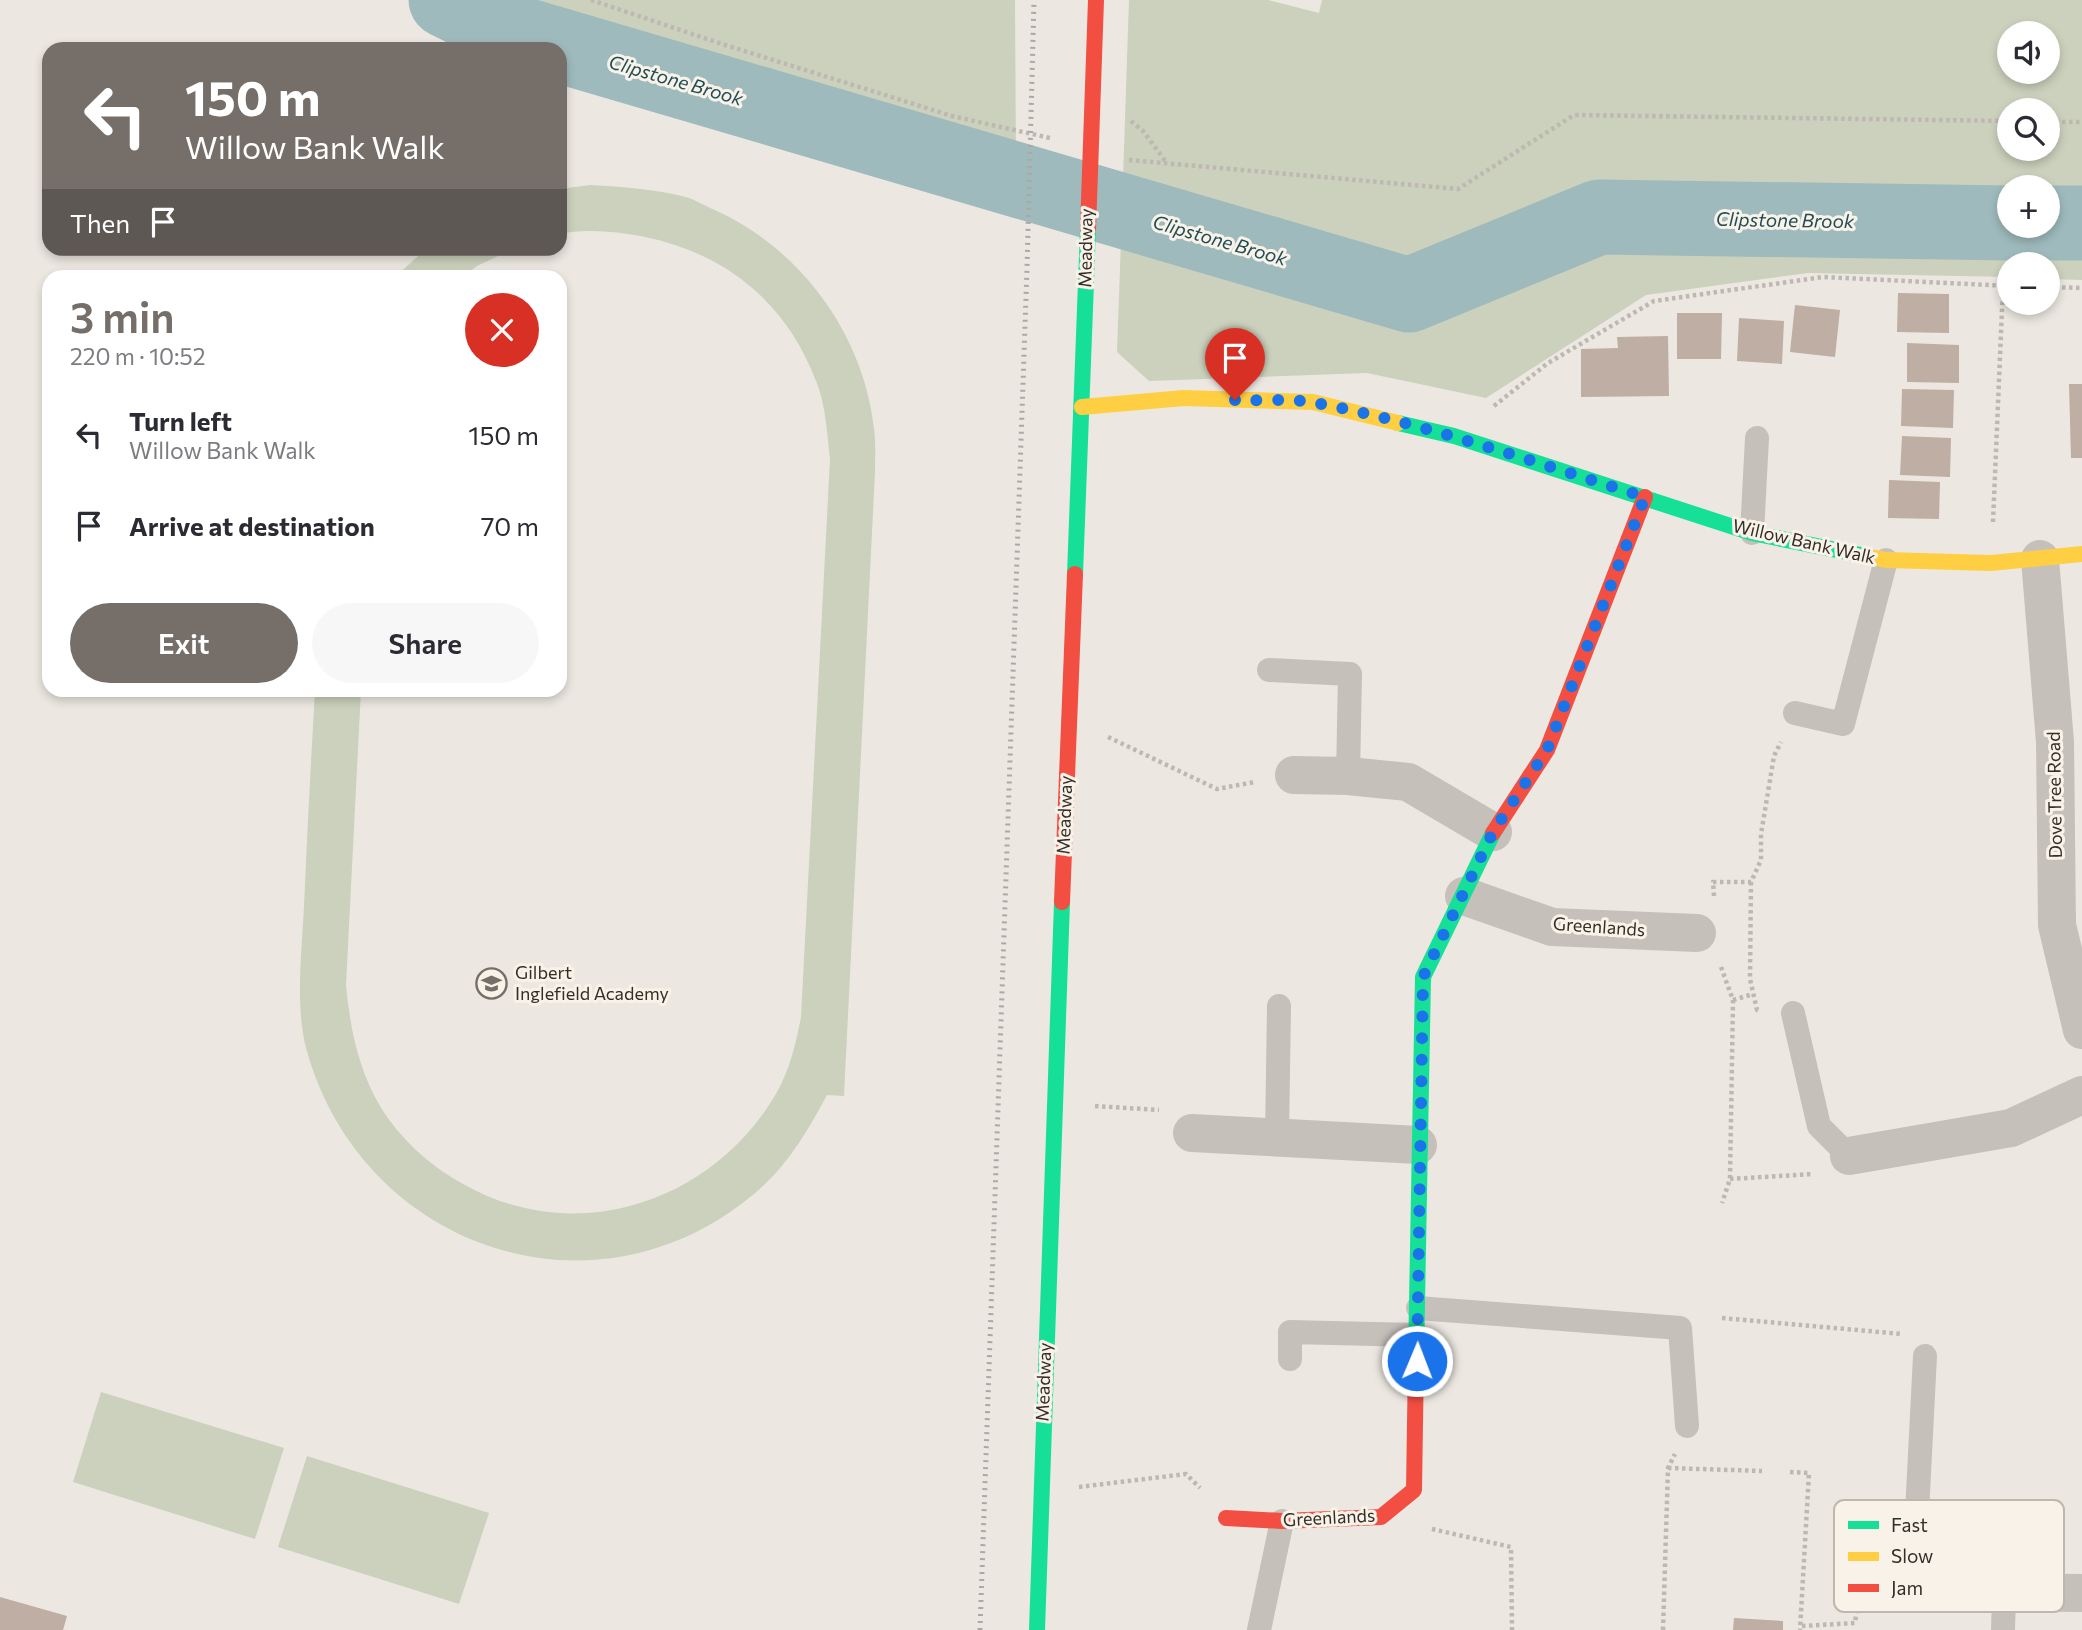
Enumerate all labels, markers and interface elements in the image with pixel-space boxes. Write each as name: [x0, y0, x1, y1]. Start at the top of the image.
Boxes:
map controls: [1997, 21, 2060, 315]
button: sound: [1997, 21, 2060, 84]
water label: Clipstone Brook: [606, 49, 747, 110]
text: 150 m: [185, 66, 320, 126]
icon: left: [70, 70, 161, 161]
button: search: [1997, 98, 2060, 161]
text: Willow Bank Walk: [185, 126, 445, 166]
button: +: [1997, 175, 2060, 238]
icon: arrive: [144, 203, 182, 241]
text: Then: [70, 207, 130, 238]
water label: Clipstone Brook: [1716, 207, 1855, 232]
street label: Meadway: [1073, 208, 1097, 288]
water label: Clipstone Brook: [1150, 209, 1291, 270]
button: −: [1997, 252, 2060, 315]
text: 3 min: [70, 290, 175, 342]
button: close: [465, 293, 539, 367]
pin: [1205, 328, 1265, 400]
icon: arrive: [1216, 339, 1254, 377]
text: 220 m · 10:52: [70, 342, 205, 370]
text: Turn left: [129, 405, 232, 436]
icon: left: [70, 416, 108, 454]
text: 150 m: [468, 419, 539, 450]
text: Willow Bank Walk: [129, 436, 316, 464]
icon: arrive: [70, 507, 108, 545]
text: Arrive at destination: [129, 510, 375, 541]
text: 70 m: [481, 510, 539, 541]
street label: Willow Bank Walk: [1731, 514, 1878, 568]
button: Exit: [70, 603, 298, 683]
button: Share: [312, 603, 539, 683]
street label: Dove Tree Road: [2042, 731, 2066, 859]
street label: Meadway: [1052, 775, 1076, 855]
street label: Greenlands: [1552, 912, 1646, 940]
place label: Gilbert Inglefield Academy: [515, 961, 669, 1004]
school or university icon: Gilbert Inglefield Academy: [475, 966, 509, 1000]
position arrow: [1380, 1324, 1454, 1398]
street label: Meadway: [1031, 1342, 1055, 1422]
legend: [1834, 1500, 2064, 1612]
street label: Greenlands: [1282, 1504, 1376, 1530]
text: Fast: [1891, 1513, 1928, 1536]
text: Slow: [1891, 1544, 1933, 1567]
text: Jam: [1891, 1576, 1923, 1599]

